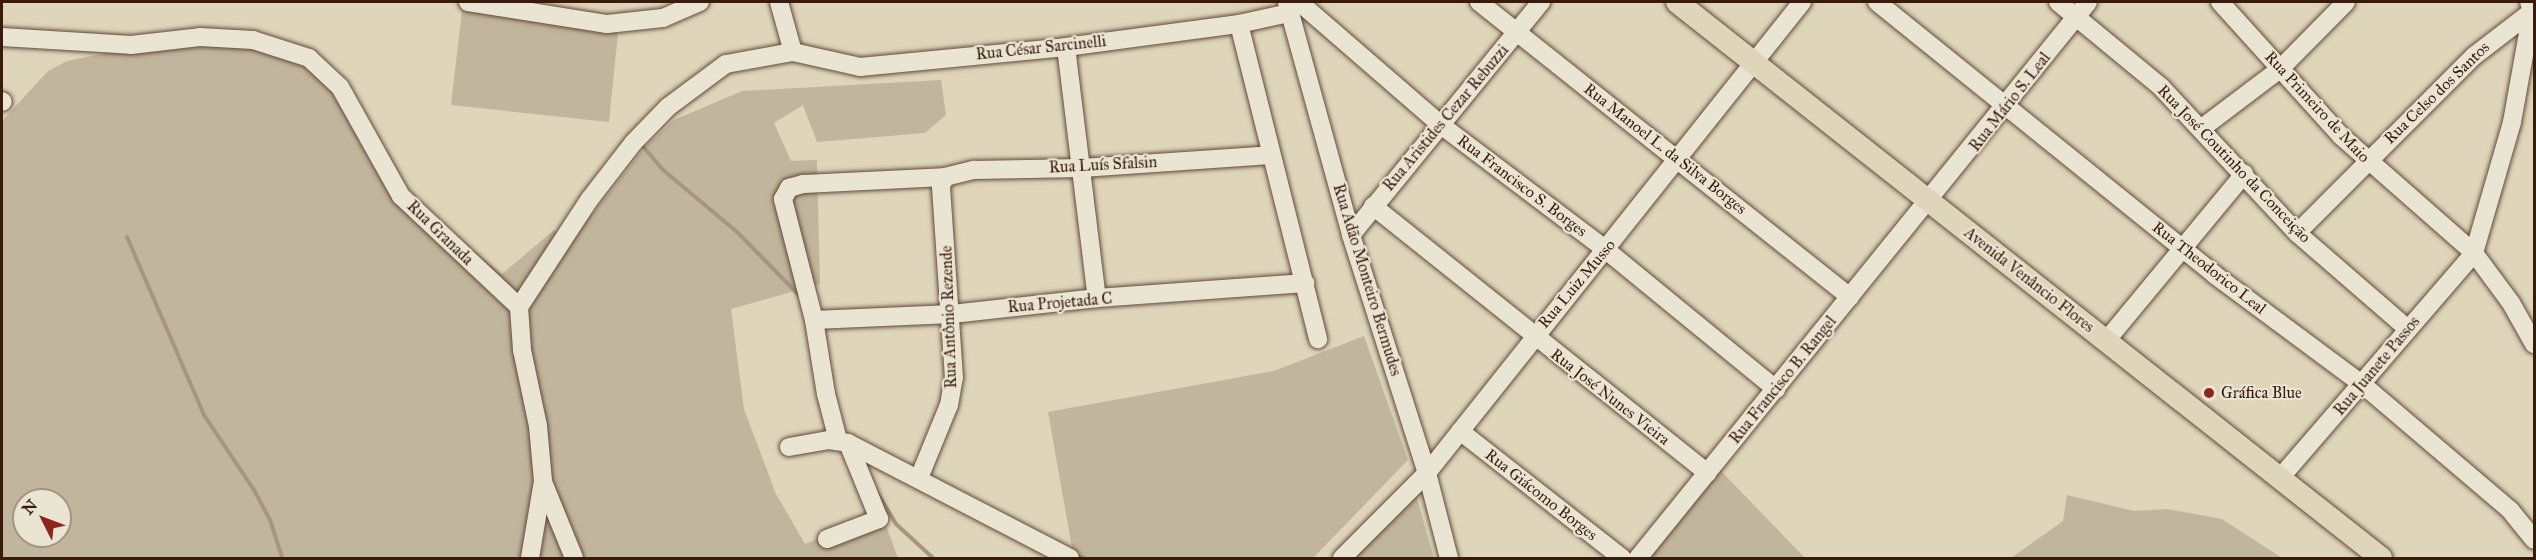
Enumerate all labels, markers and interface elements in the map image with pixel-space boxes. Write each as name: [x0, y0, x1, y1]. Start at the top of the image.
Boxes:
street label: Rua César Sarcinelli: [975, 32, 1107, 64]
street label: Rua Celso dos Santos: [2380, 38, 2494, 148]
street label: Rua Aristides Cezar Rebuzzi: [1379, 41, 1513, 195]
street label: Rua Primeiro de Maio: [2260, 47, 2374, 167]
street label: Rua Mário S. Leal: [1965, 49, 2055, 155]
street label: Rua Manoel L. da Silva Borges: [1580, 79, 1750, 219]
street label: Rua José Coutinho da Conceição: [2153, 81, 2315, 247]
street label: Rua Francisco S. Borges: [1453, 131, 1591, 241]
street label: Rua Luís Sfalsin: [1048, 153, 1158, 177]
street label: Rua Adão Monteiro Bermudes: [1329, 182, 1405, 378]
street label: Rua Granada: [403, 197, 477, 269]
street label: Rua Theodorico Leal: [2148, 218, 2270, 318]
street label: Avenida Venâncio Flores: [1960, 223, 2098, 337]
street label: Rua Luiz Musso: [1534, 236, 1620, 332]
street label: Rua Antônio Rezende: [937, 245, 961, 389]
street label: Rua Projetada C: [1007, 289, 1113, 317]
street label: Rua Francisco B. Rangel: [1725, 312, 1841, 448]
street label: Rua Juanete Passos: [2330, 312, 2424, 420]
street label: Rua José Nunes Vieira: [1547, 345, 1673, 449]
place label: Gráfica Blue: [2221, 383, 2302, 403]
marker: Gráfica Blue: [2202, 386, 2216, 400]
street label: Rua Giácomo Borges: [1481, 445, 1601, 545]
north arrow: [12, 488, 72, 548]
text: N: [18, 496, 41, 518]

